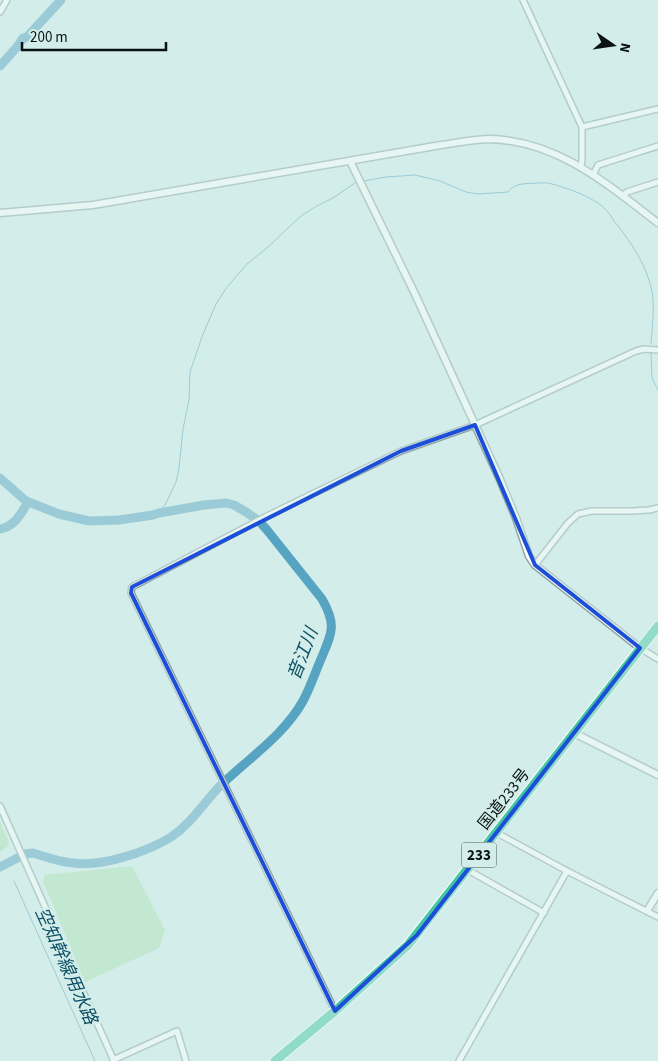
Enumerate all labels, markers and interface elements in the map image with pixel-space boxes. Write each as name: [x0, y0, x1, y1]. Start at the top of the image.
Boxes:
scale bar: [22, 20, 166, 52]
north arrow: [588, 20, 638, 70]
text: 200 m: [30, 27, 68, 48]
text: N: [614, 41, 635, 54]
water label: 音江川: [282, 622, 325, 684]
street label: 国道233号: [473, 764, 535, 834]
road number: 233: [462, 842, 496, 868]
water label: 空知幹線用水路: [29, 903, 104, 1030]

